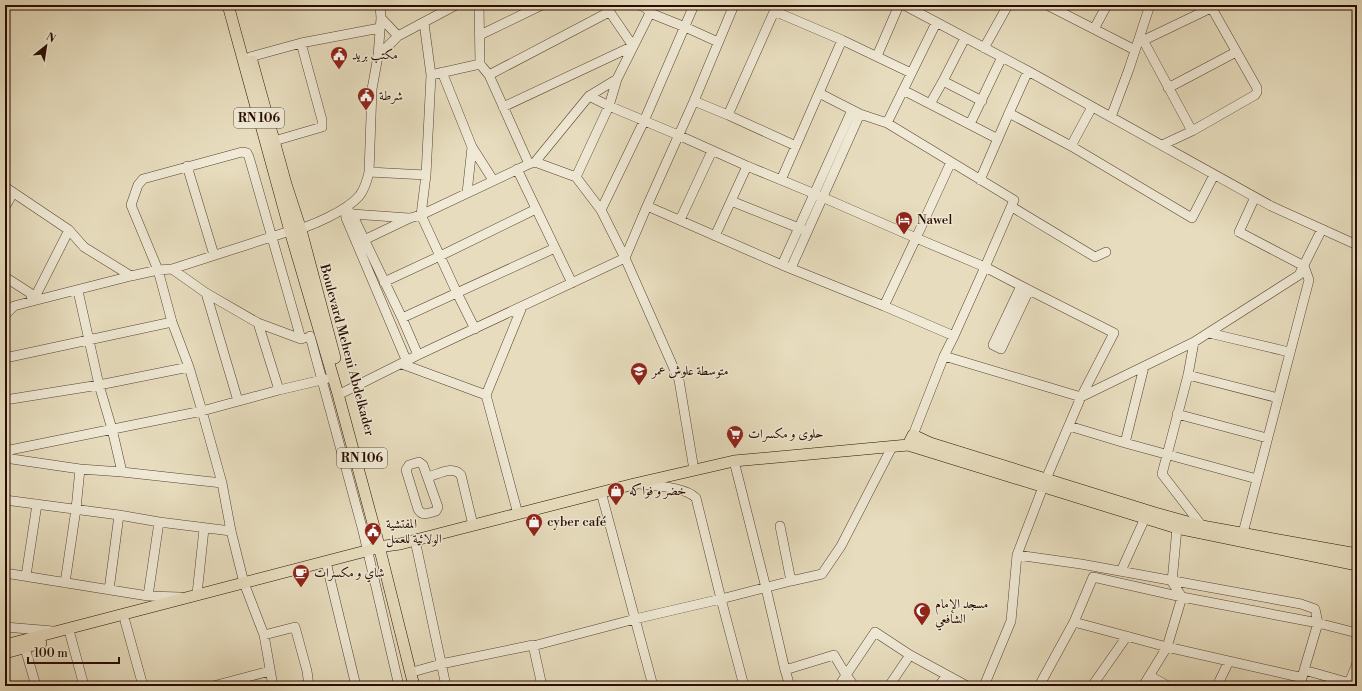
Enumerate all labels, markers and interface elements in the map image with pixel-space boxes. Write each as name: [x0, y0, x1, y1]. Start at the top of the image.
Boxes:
north arrow: [26, 26, 66, 66]
text: N: [43, 30, 58, 47]
public building icon: مكتب بريد: [329, 45, 349, 70]
place label: مكتب بريد: [352, 47, 398, 64]
public building icon: شرطة: [356, 86, 376, 111]
place label: شرطة: [379, 88, 403, 104]
road number: RN 106: [234, 108, 284, 128]
hotel icon: Nawel: [894, 210, 914, 235]
place label: Nawel: [917, 212, 952, 228]
street label: Boulevard Meheni Abdelkader: [316, 261, 378, 438]
school or university icon: متوسطة علوش عمر: [629, 361, 649, 386]
place label: متوسطة علوش عمر: [650, 363, 729, 379]
supermarket icon: حلوى و مكسرات: [725, 424, 745, 449]
place label: حلوى و مكسرات: [748, 426, 824, 442]
road number: RN 106: [337, 448, 387, 468]
shop icon: خضر و فواكه: [606, 481, 626, 506]
place label: خضر و فواكه: [629, 482, 686, 499]
shop icon: cyber café: [524, 512, 544, 537]
place label: cyber café: [547, 514, 607, 530]
place label: المفتشية الولائية للعمل: [386, 516, 442, 548]
public building icon: المفتشية الولائية للعمل: [363, 521, 383, 546]
cafe icon: شاي و مكسرات: [291, 563, 311, 588]
place label: شاي و مكسرات: [314, 565, 385, 583]
place label: مسجد الإمام الشافعي: [935, 596, 988, 631]
mosque icon: مسجد الإمام الشافعي: [912, 601, 932, 626]
scale bar: [28, 639, 119, 665]
text: 100 m: [34, 646, 68, 661]

